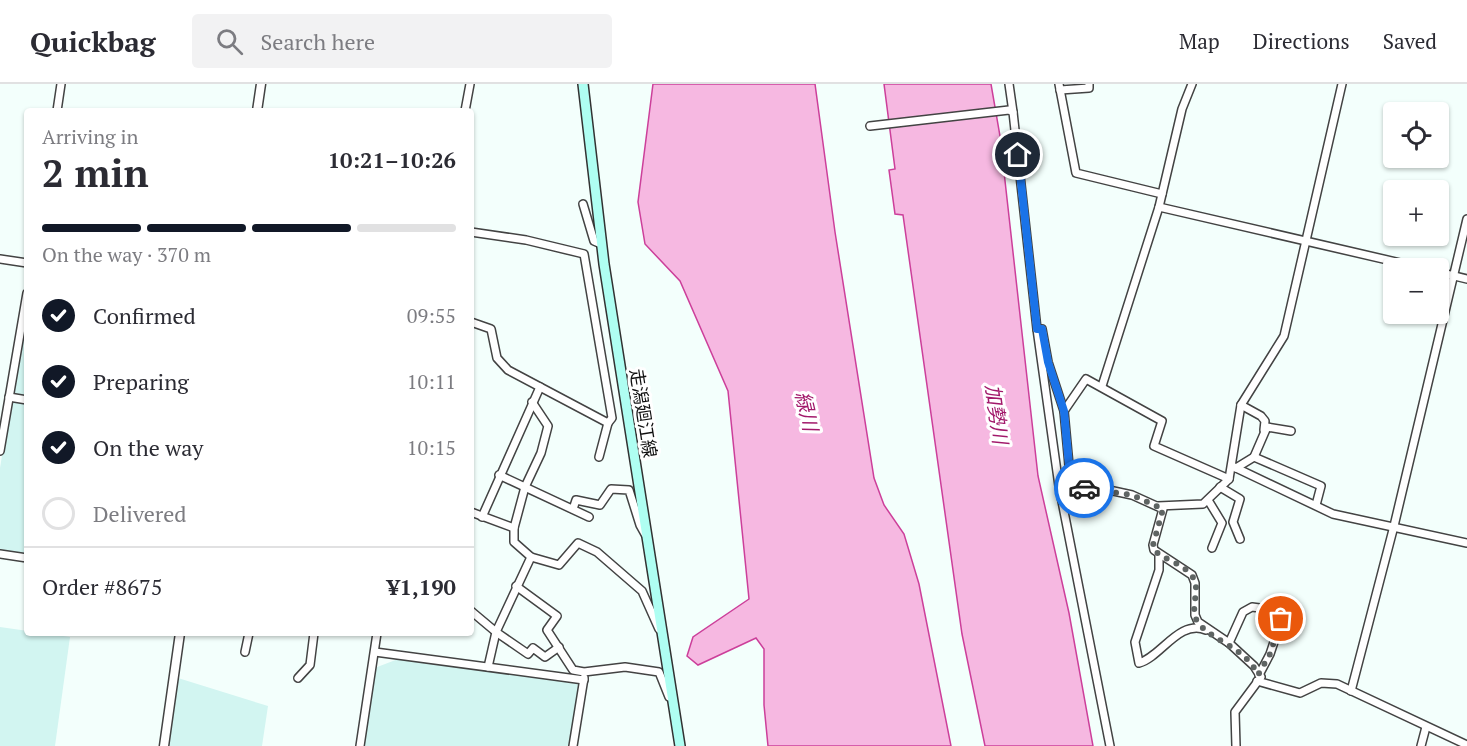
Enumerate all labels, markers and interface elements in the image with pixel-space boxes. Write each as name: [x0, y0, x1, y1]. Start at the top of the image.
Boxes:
search box: [192, 14, 612, 68]
text: Quickbag: [30, 23, 156, 60]
icon: search: [213, 25, 246, 58]
text: Search here: [261, 27, 375, 56]
text: Map: [1179, 27, 1220, 55]
text: Directions: [1253, 27, 1350, 55]
text: Saved: [1383, 27, 1437, 55]
map controls: [1383, 102, 1449, 324]
button: locate: [1383, 102, 1449, 168]
text: Arriving in: [42, 123, 138, 150]
pin: [992, 129, 1043, 180]
icon: home: [1001, 138, 1034, 171]
text: 10:21–10:26: [328, 145, 456, 174]
text: 2 min: [42, 146, 149, 198]
button: +: [1383, 180, 1449, 246]
text: On the way · 370 m: [42, 241, 211, 268]
button: −: [1383, 258, 1449, 324]
icon: check: [42, 299, 75, 332]
text: Confirmed: [93, 301, 196, 330]
text: 09:55: [407, 302, 456, 329]
icon: check: [42, 365, 75, 398]
text: Preparing: [93, 367, 189, 396]
street label: 走潟廻江線: [625, 367, 663, 459]
text: 10:11: [407, 368, 456, 395]
water label: 加勢川: [979, 382, 1015, 448]
water label: 緑川: [789, 388, 825, 435]
icon: check: [42, 431, 75, 464]
text: On the way: [93, 433, 203, 462]
text: 10:15: [407, 434, 456, 461]
courier: [1054, 458, 1114, 518]
icon: car: [1068, 472, 1101, 505]
text: Delivered: [93, 499, 186, 528]
text: Order #8675: [42, 572, 162, 601]
text: ¥1,190: [387, 572, 456, 601]
pin: [1255, 593, 1306, 644]
icon: bag: [1264, 602, 1297, 635]

